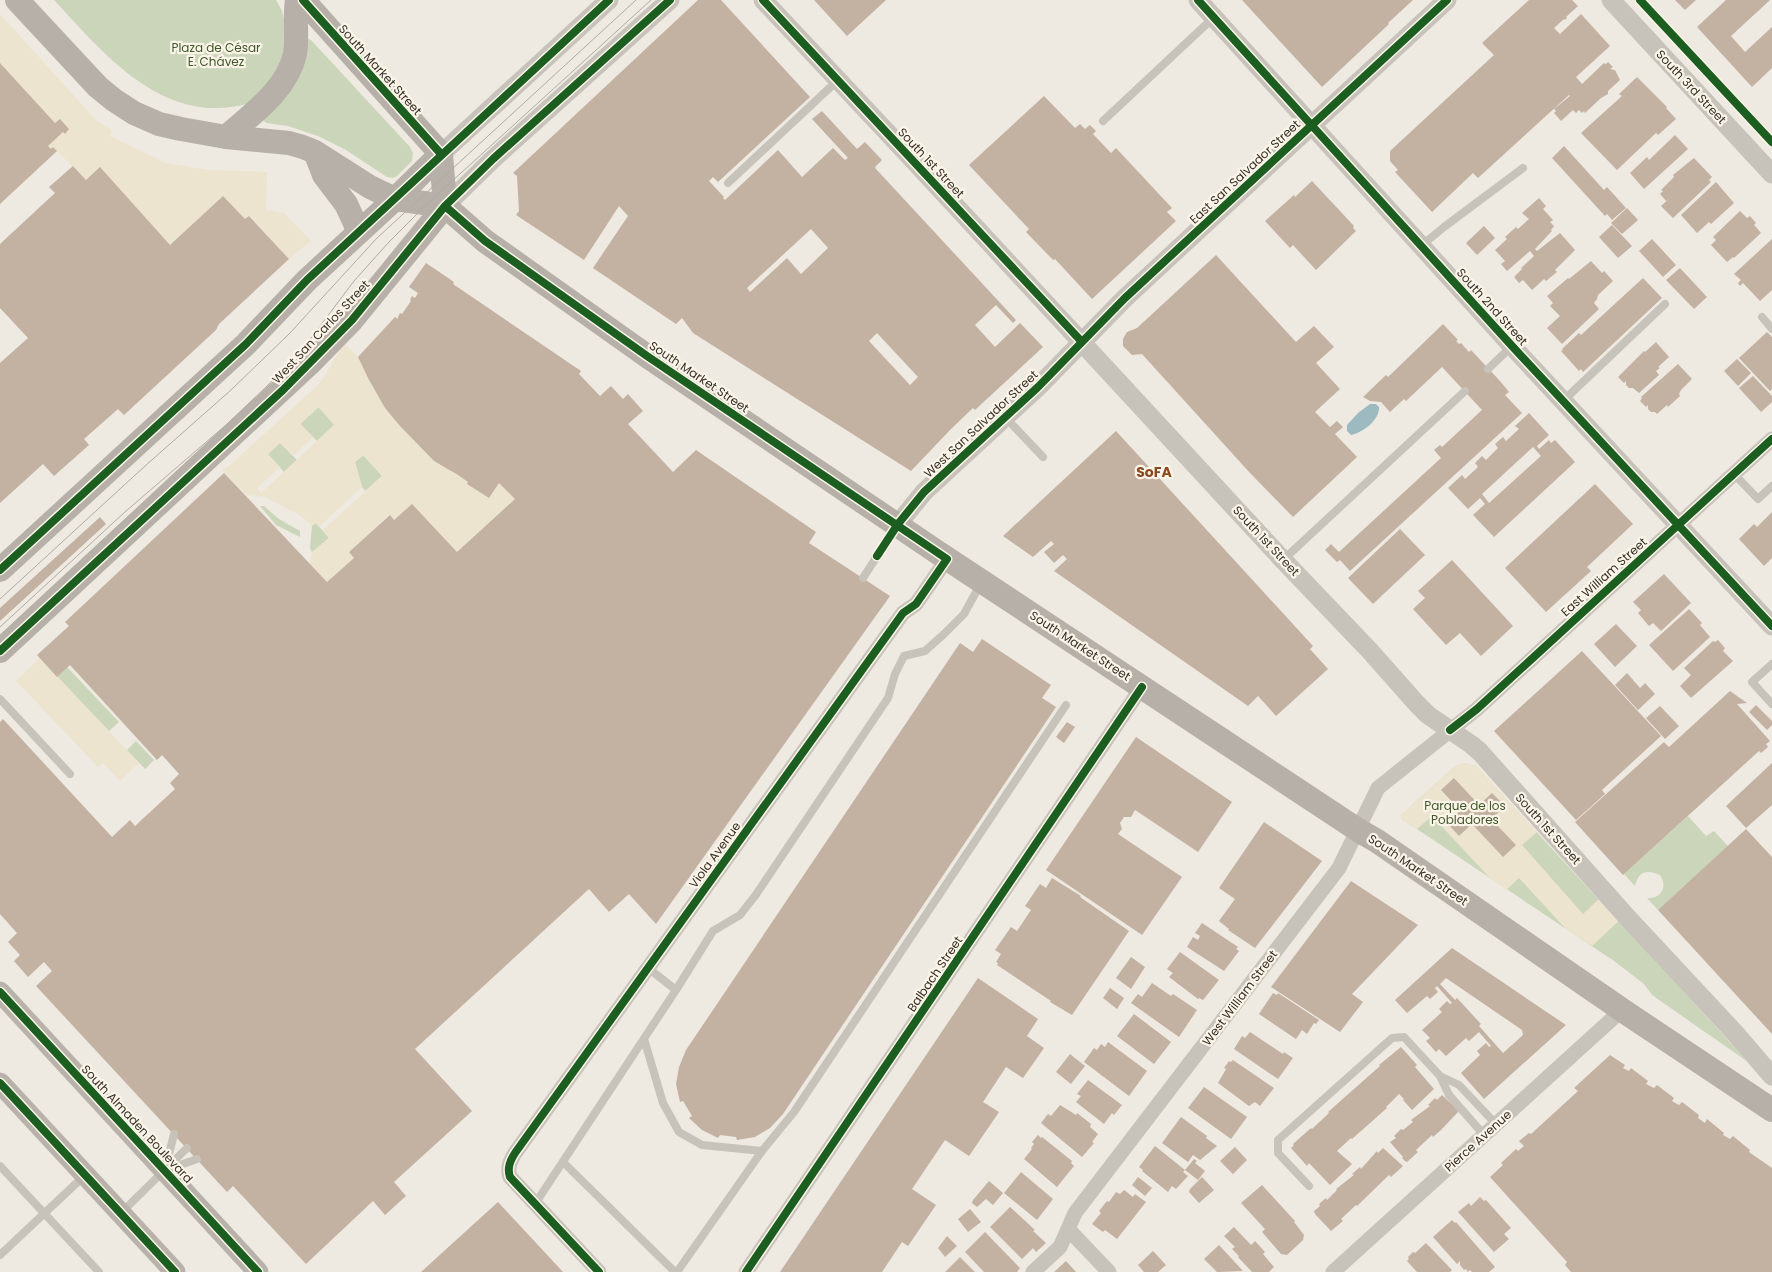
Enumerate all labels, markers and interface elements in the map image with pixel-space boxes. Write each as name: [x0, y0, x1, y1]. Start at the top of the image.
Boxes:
street label: South Market Street: [335, 21, 426, 119]
park label: Plaza de César E. Chávez: [171, 39, 261, 70]
street label: South 3rd Street: [1653, 46, 1730, 127]
street label: East San Salvador Street: [1186, 116, 1304, 228]
street label: South 1st Street: [894, 124, 968, 202]
street label: South 2nd Street: [1453, 264, 1532, 349]
street label: West San Carlos Street: [268, 276, 373, 387]
street label: South Market Street: [646, 337, 752, 416]
street label: West San Salvador Street: [920, 366, 1042, 481]
district label: SoFA: [1136, 462, 1172, 482]
street label: South 1st Street: [1229, 502, 1303, 580]
street label: East William Street: [1557, 533, 1650, 620]
street label: South Market Street: [1027, 607, 1134, 685]
street label: South 1st Street: [1512, 789, 1585, 868]
park label: Parque de los Pobladores: [1424, 797, 1506, 828]
street label: Viola Avenue: [685, 818, 744, 891]
street label: South Market Street: [1365, 830, 1471, 909]
street label: Balbach Street: [903, 933, 966, 1015]
street label: West William Street: [1198, 947, 1281, 1049]
street label: South Almaden Boulevard: [78, 1061, 197, 1187]
street label: Pierce Avenue: [1440, 1106, 1515, 1175]

